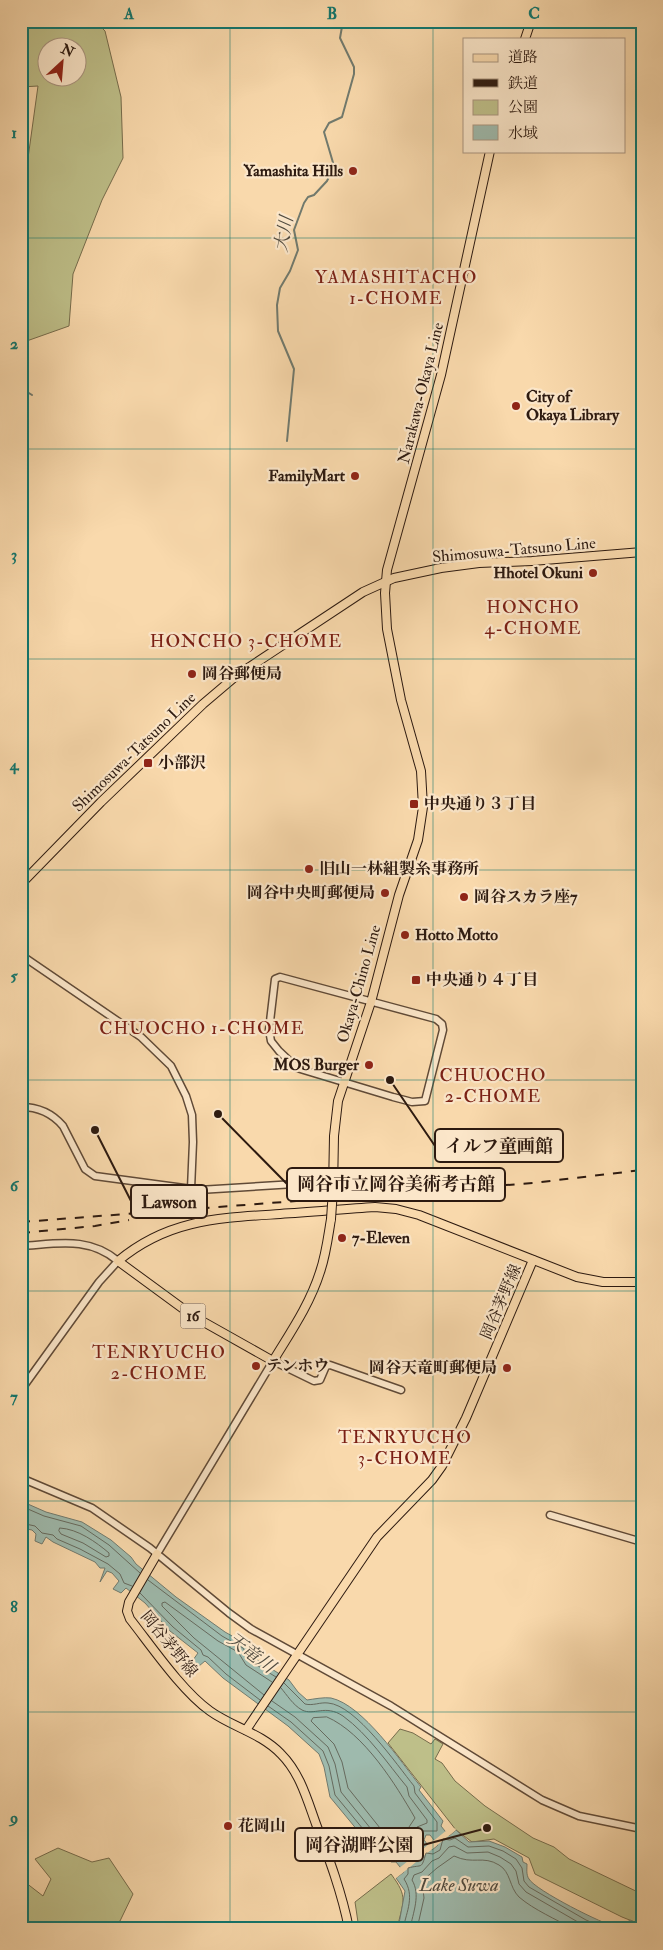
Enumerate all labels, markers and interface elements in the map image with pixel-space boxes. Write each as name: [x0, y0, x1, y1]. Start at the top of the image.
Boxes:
text: A: [123, 4, 135, 24]
text: B: [327, 4, 337, 24]
text: C: [528, 4, 540, 24]
north arrow: [38, 38, 88, 88]
legend: [463, 38, 626, 152]
text: N: [57, 40, 77, 61]
text: 道路: [508, 48, 538, 67]
text: 鉄道: [508, 74, 538, 93]
text: 公園: [508, 98, 538, 117]
text: 1: [11, 123, 17, 143]
text: 水域: [508, 124, 538, 143]
place label: Yamashita Hills: [243, 161, 344, 181]
marker: Yamashita Hills: [347, 165, 359, 177]
water label: 大川: [270, 212, 299, 254]
district label: YAMASHITACHO 1-CHOME: [315, 266, 477, 310]
street label: Narakawa-Okaya Line: [394, 320, 448, 466]
text: 2: [10, 334, 18, 354]
place label: City of Okaya Library: [526, 387, 620, 426]
marker: City of Okaya Library: [510, 400, 522, 412]
place label: FamilyMart: [268, 466, 346, 487]
marker: FamilyMart: [349, 470, 361, 482]
street label: Shimosuwa-Tatsuno Line: [431, 533, 597, 567]
text: 3: [11, 545, 17, 565]
place label: Hhotel Okuni: [493, 563, 584, 583]
marker: Hhotel Okuni: [587, 567, 599, 579]
district label: HONCHO 4-CHOME: [485, 596, 581, 640]
district label: HONCHO 3-CHOME: [150, 630, 342, 653]
place label: 岡谷郵便局: [202, 664, 282, 684]
marker: 岡谷郵便局: [186, 668, 198, 680]
street label: Shimosuwa-Tatsuno Line: [68, 688, 200, 816]
place label: 小部沢: [158, 753, 206, 773]
text: 4: [9, 755, 20, 775]
marker: 小部沢: [142, 757, 154, 769]
place label: 中央通り３丁目: [424, 794, 536, 814]
marker: 中央通り３丁目: [408, 798, 420, 810]
place label: 旧山一林組製糸事務所: [319, 859, 479, 879]
marker: 旧山一林組製糸事務所: [303, 863, 315, 875]
place label: 岡谷中央町郵便局: [247, 883, 375, 903]
marker: 岡谷中央町郵便局: [379, 887, 391, 899]
place label: 岡谷スカラ座7: [474, 887, 578, 907]
marker: 岡谷スカラ座7: [458, 891, 470, 903]
street label: Okaya-Chino Line: [333, 922, 385, 1045]
place label: Hotto Motto: [415, 925, 498, 945]
marker: Hotto Motto: [399, 929, 411, 941]
text: 5: [10, 966, 18, 986]
place label: 中央通り４丁目: [426, 970, 538, 990]
marker: 中央通り４丁目: [410, 974, 422, 986]
district label: CHUOCHO 1-CHOME: [99, 1017, 305, 1040]
place label: MOS Burger: [272, 1055, 360, 1076]
marker: MOS Burger: [363, 1059, 375, 1071]
district label: CHUOCHO 2-CHOME: [440, 1064, 547, 1108]
callout: イルフ童画館: [435, 1129, 563, 1162]
text: イルフ童画館: [445, 1135, 553, 1158]
callout: 岡谷市立岡谷美術考古館: [287, 1168, 505, 1201]
text: 岡谷市立岡谷美術考古館: [297, 1173, 495, 1196]
text: 6: [10, 1176, 20, 1196]
callout: Lawson: [131, 1185, 207, 1218]
text: Lawson: [141, 1191, 197, 1214]
place label: 7-Eleven: [352, 1228, 411, 1248]
marker: 7-Eleven: [336, 1232, 348, 1244]
street label: 岡谷茅野線: [476, 1261, 526, 1343]
road number: 16: [180, 1304, 206, 1328]
district label: TENRYUCHO 2-CHOME: [92, 1341, 226, 1385]
place label: テンホウ: [266, 1356, 329, 1376]
place label: 岡谷天竜町郵便局: [369, 1358, 497, 1378]
marker: テンホウ: [250, 1360, 262, 1372]
marker: 岡谷天竜町郵便局: [501, 1362, 513, 1374]
text: 7: [10, 1387, 18, 1407]
district label: TENRYUCHO 3-CHOME: [338, 1426, 472, 1470]
text: 8: [10, 1597, 18, 1617]
street label: 岡谷茅野線: [136, 1607, 202, 1681]
water label: 天竜川: [223, 1628, 281, 1680]
text: 9: [8, 1808, 18, 1828]
place label: 花岡山: [238, 1816, 286, 1836]
marker: 花岡山: [222, 1820, 234, 1832]
callout: 岡谷湖畔公園: [295, 1828, 423, 1861]
text: 岡谷湖畔公園: [305, 1834, 413, 1857]
water label: Lake Suwa: [418, 1874, 499, 1897]

